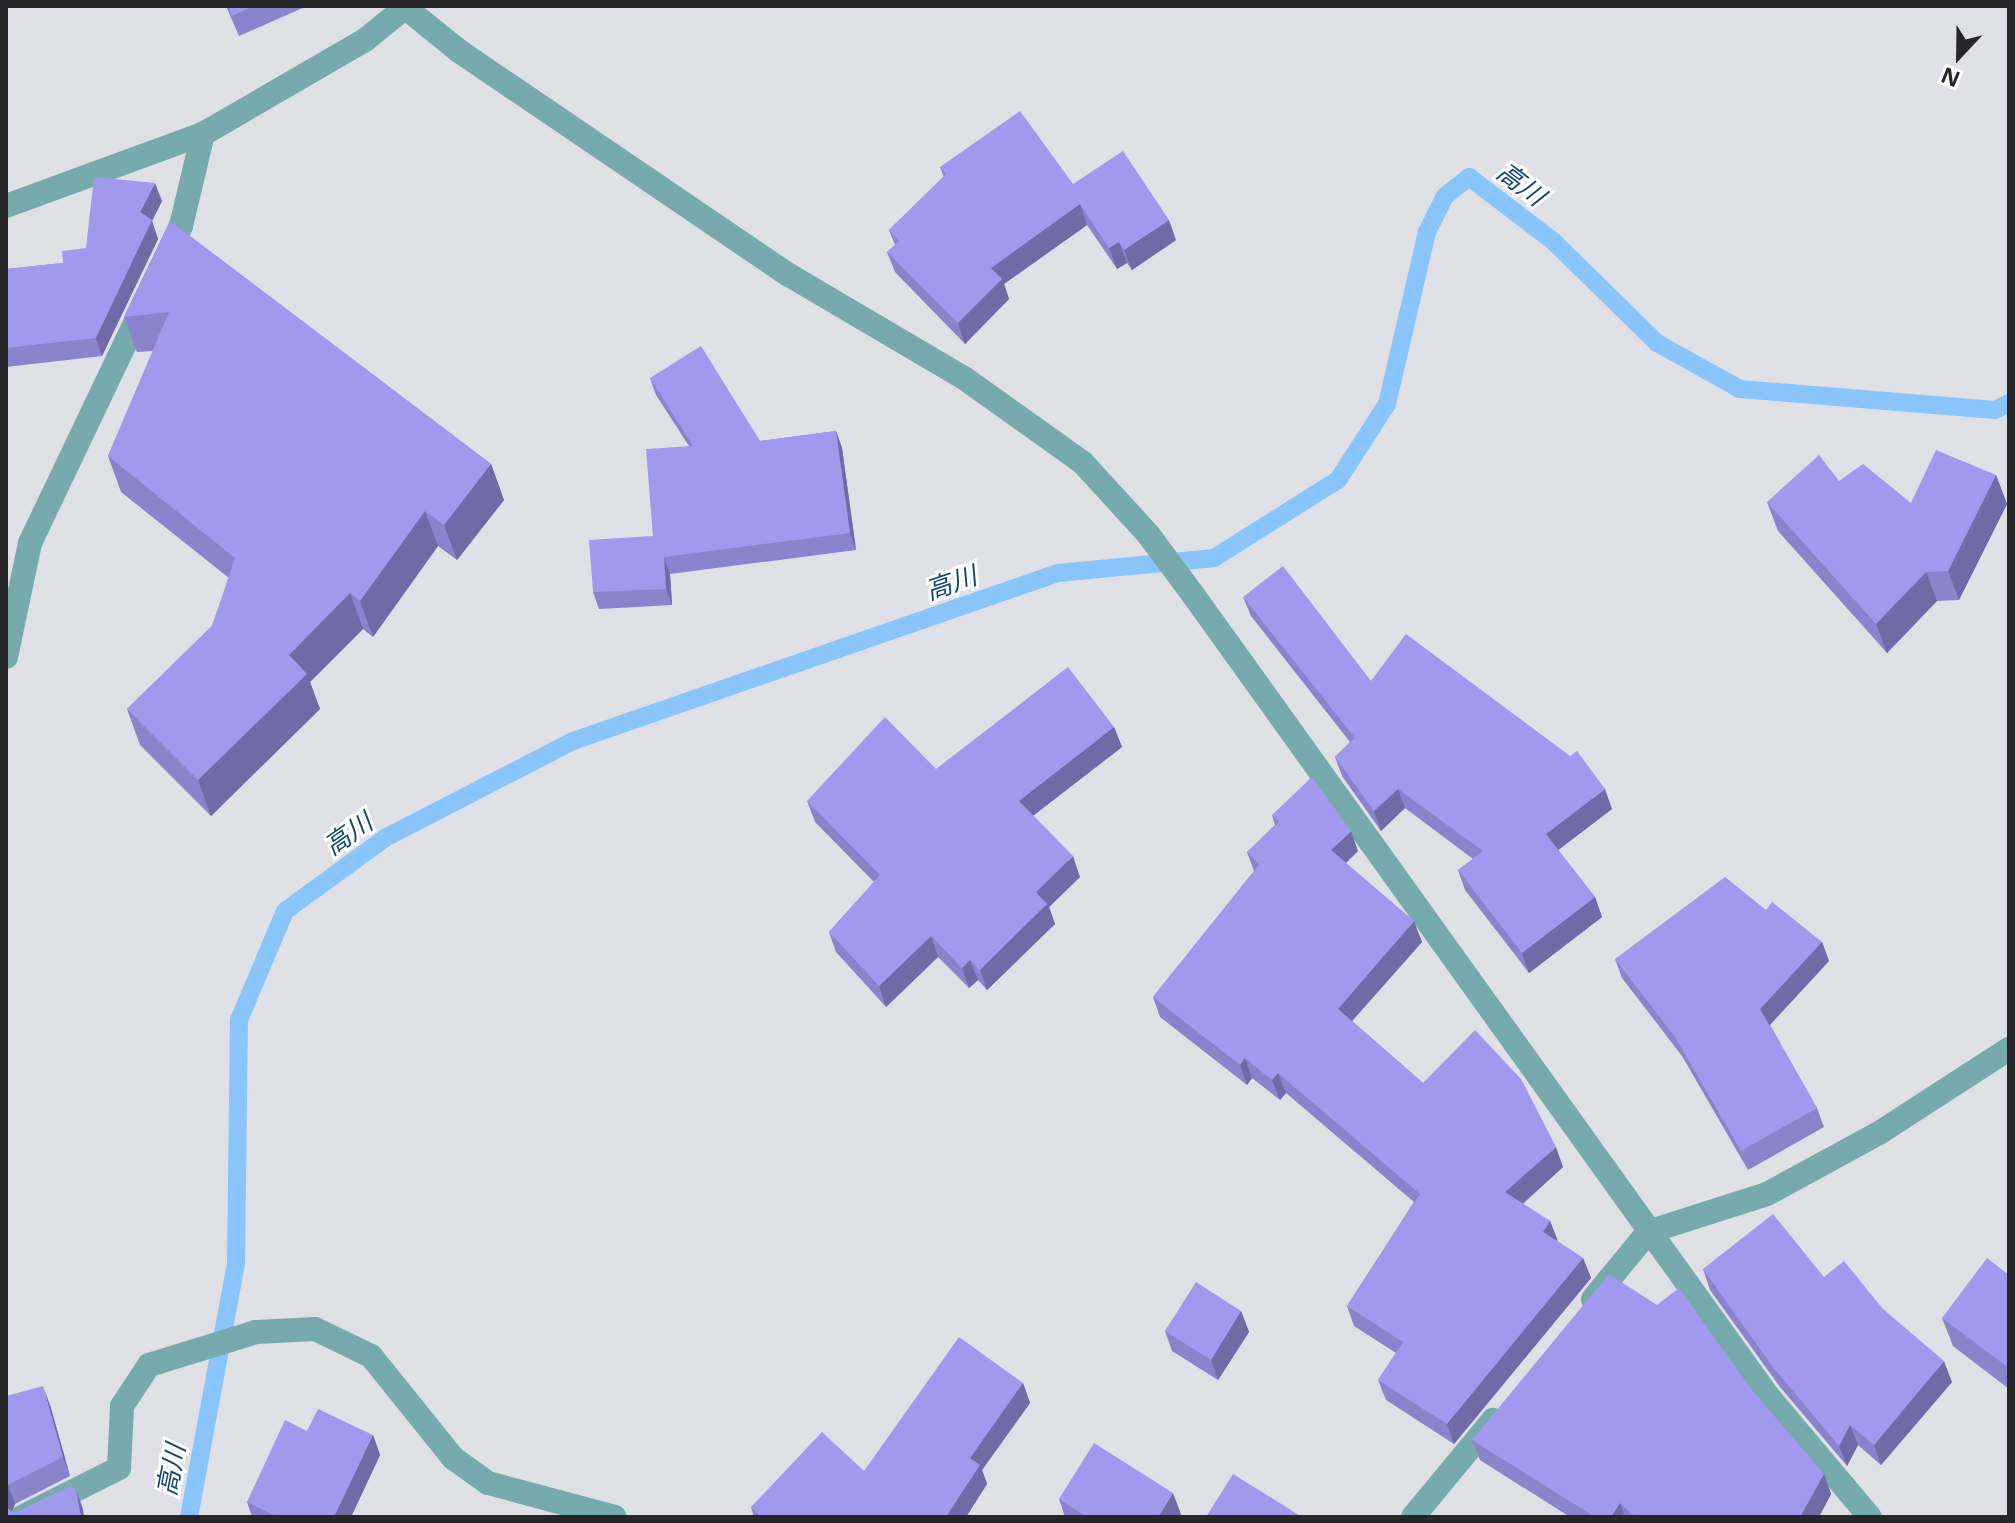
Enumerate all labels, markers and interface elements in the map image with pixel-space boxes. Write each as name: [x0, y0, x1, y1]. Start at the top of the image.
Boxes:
north arrow: [1919, 16, 1999, 96]
text: N: [1936, 61, 1964, 96]
water label: 高川: [1491, 156, 1551, 212]
water label: 高川: [921, 560, 981, 606]
water label: 高川: [318, 806, 378, 862]
water label: 高川: [151, 1442, 191, 1498]

